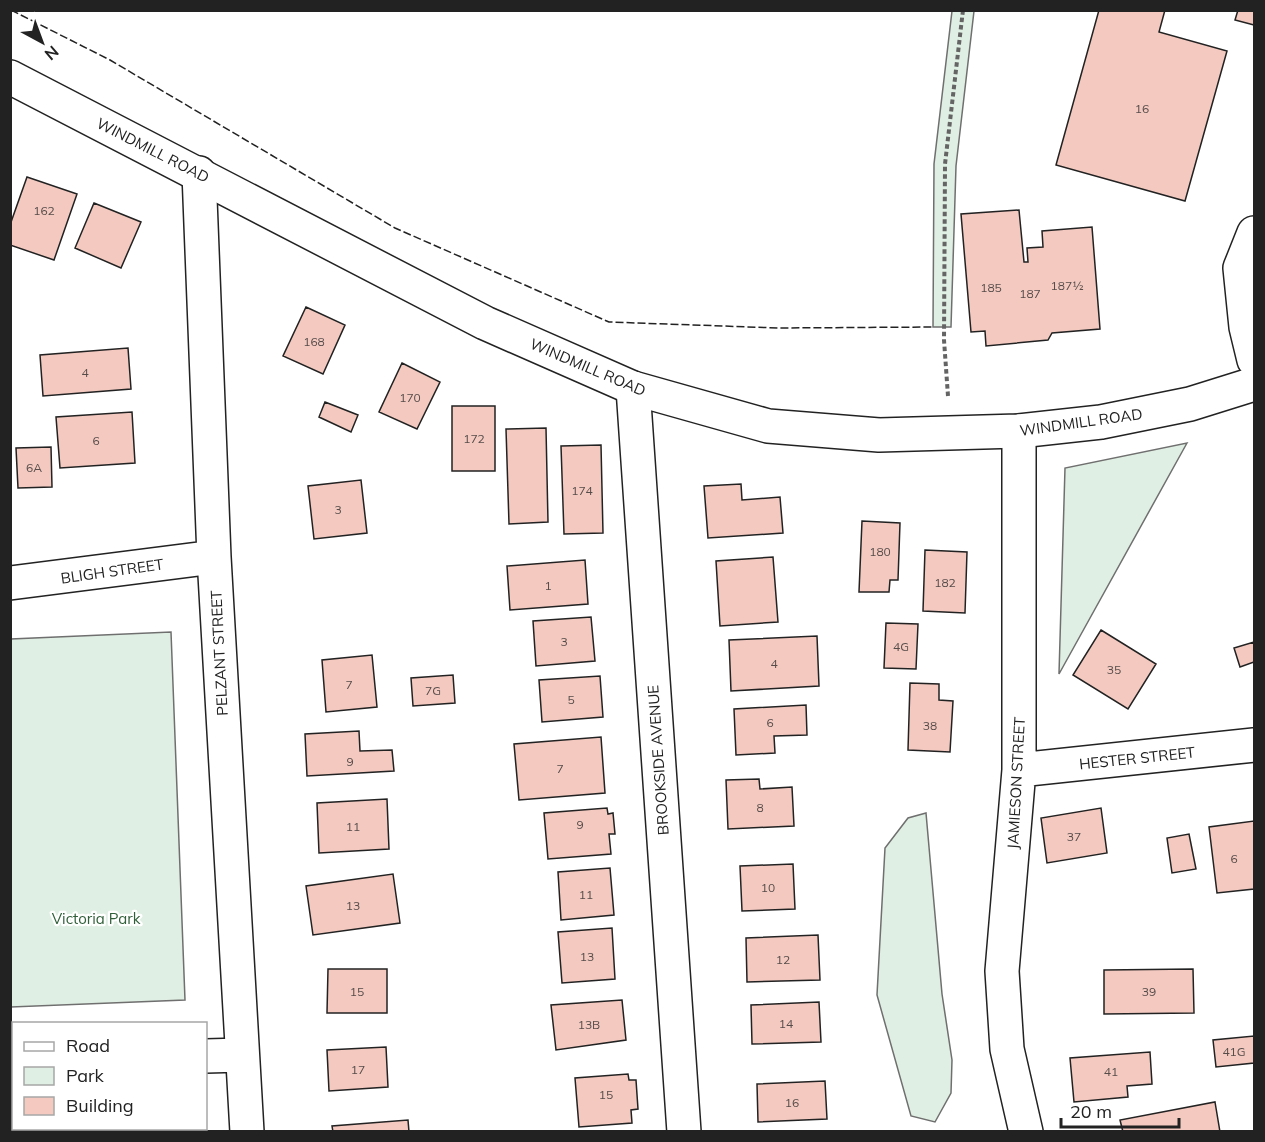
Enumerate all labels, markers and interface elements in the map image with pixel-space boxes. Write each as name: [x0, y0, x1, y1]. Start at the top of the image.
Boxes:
north arrow: [12, 12, 72, 72]
text: N: [41, 42, 63, 65]
house number: 16: [1135, 101, 1149, 116]
street label: WINDMILL ROAD: [93, 113, 213, 187]
house number: 162: [33, 203, 55, 218]
house number: 187½: [1051, 278, 1083, 293]
house number: 185: [980, 280, 1002, 295]
house number: 187: [1019, 286, 1041, 301]
house number: 168: [303, 334, 325, 349]
street label: WINDMILL ROAD: [527, 334, 649, 400]
house number: 4: [81, 365, 89, 380]
house number: 170: [399, 390, 421, 405]
street label: WINDMILL ROAD: [1018, 404, 1144, 440]
house number: 172: [463, 431, 485, 446]
house number: 6: [92, 433, 100, 448]
house number: 6A: [26, 460, 42, 475]
house number: 174: [571, 483, 593, 498]
house number: 3: [334, 502, 342, 517]
house number: 180: [869, 544, 891, 559]
street label: BLIGH STREET: [59, 554, 165, 588]
house number: 182: [934, 575, 956, 590]
house number: 1: [544, 578, 552, 593]
street label: PELZANT STREET: [206, 590, 232, 716]
house number: 3: [560, 634, 568, 649]
house number: 4G: [893, 639, 909, 654]
house number: 4: [770, 656, 778, 671]
house number: 35: [1107, 662, 1121, 677]
house number: 7: [345, 677, 353, 692]
house number: 7G: [425, 683, 441, 698]
street label: BROOKSIDE AVENUE: [643, 684, 673, 836]
house number: 5: [567, 692, 575, 707]
house number: 6: [766, 715, 774, 730]
street label: JAMIESON STREET: [1003, 716, 1029, 850]
house number: 38: [923, 718, 937, 733]
street label: HESTER STREET: [1078, 742, 1196, 774]
house number: 9: [346, 754, 354, 769]
house number: 7: [556, 761, 564, 776]
house number: 8: [756, 800, 764, 815]
house number: 9: [576, 817, 584, 832]
house number: 11: [346, 819, 360, 834]
house number: 37: [1067, 829, 1081, 844]
house number: 6: [1230, 851, 1238, 866]
house number: 10: [761, 880, 775, 895]
house number: 11: [579, 887, 593, 902]
house number: 13: [346, 898, 360, 913]
park label: Victoria Park: [52, 909, 141, 928]
house number: 13: [580, 949, 594, 964]
house number: 12: [776, 952, 790, 967]
house number: 15: [350, 984, 364, 999]
house number: 39: [1142, 984, 1156, 999]
house number: 14: [779, 1016, 793, 1031]
house number: 13B: [578, 1017, 600, 1032]
legend: [12, 1022, 207, 1130]
text: Road: [66, 1034, 110, 1057]
house number: 41G: [1222, 1044, 1246, 1059]
house number: 17: [351, 1062, 365, 1077]
text: Park: [66, 1064, 105, 1087]
house number: 41: [1104, 1064, 1118, 1079]
house number: 15: [599, 1087, 613, 1102]
scale bar: [1061, 1091, 1180, 1129]
text: Building: [66, 1094, 134, 1117]
house number: 16: [785, 1095, 799, 1110]
text: 20 m: [1070, 1100, 1112, 1123]

